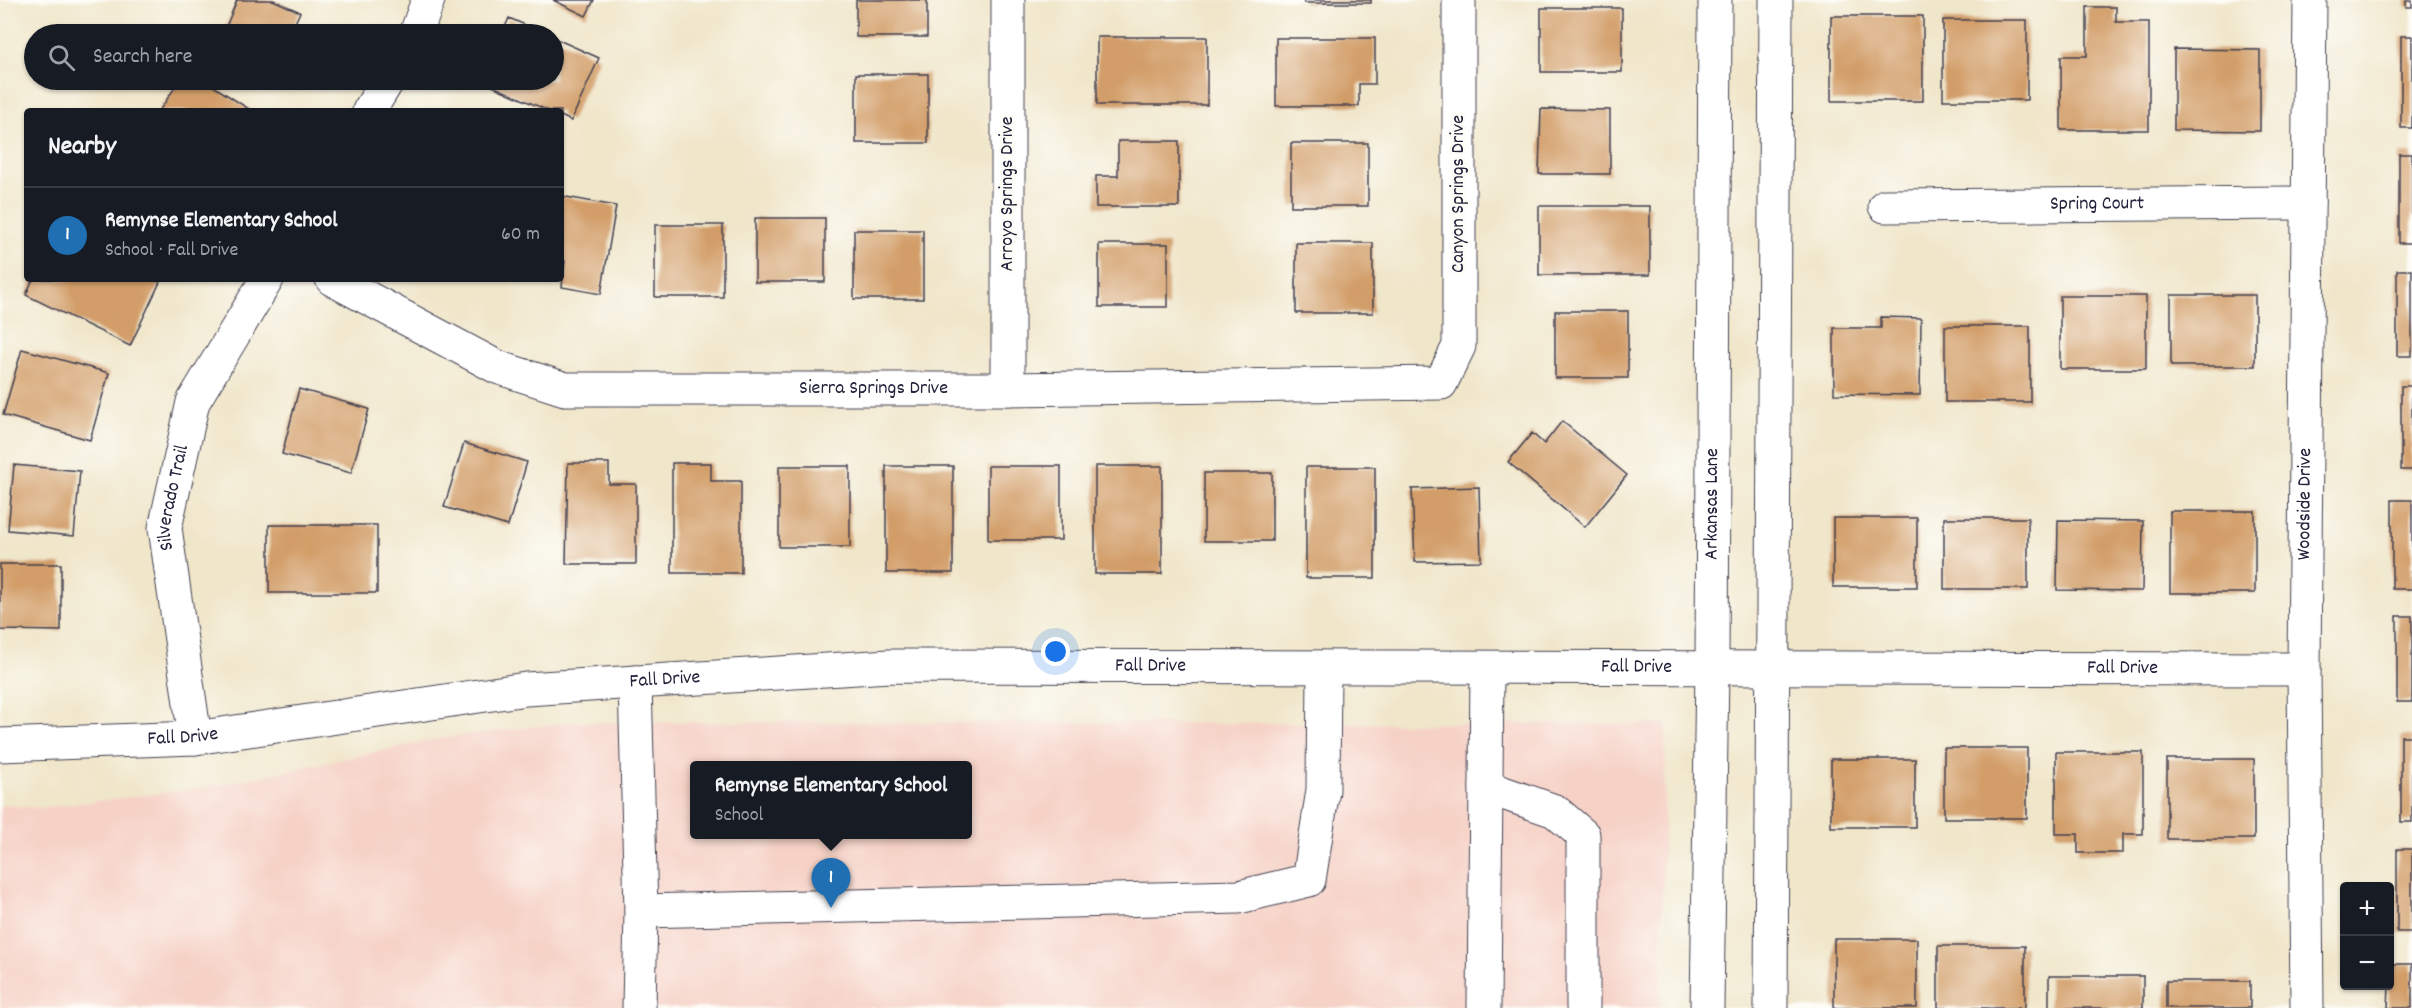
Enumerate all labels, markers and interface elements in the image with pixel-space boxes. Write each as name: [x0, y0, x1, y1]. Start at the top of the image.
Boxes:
search box: [24, 24, 564, 90]
icon: search: [45, 41, 78, 74]
text: Search here: [93, 42, 192, 73]
street label: Canyon Springs Drive: [1445, 115, 1473, 273]
street label: Arroyo Springs Drive: [994, 116, 1022, 271]
text: Nearby: [48, 129, 116, 166]
street label: Spring Court: [2050, 190, 2144, 219]
text: Remynse Elementary School: [105, 206, 337, 237]
text: 1: [65, 221, 70, 249]
text: 60 m: [501, 221, 540, 249]
text: School · Fall Drive: [105, 237, 238, 265]
street label: Sierra Springs Drive: [799, 375, 948, 403]
street label: Silverado Trail: [151, 442, 197, 553]
street label: Arkansas Lane: [1698, 448, 1727, 560]
street label: Woodside Drive: [2291, 448, 2320, 560]
your location: [1041, 637, 1070, 666]
street label: Fall Drive: [1115, 652, 1186, 681]
street label: Fall Drive: [1601, 654, 1672, 682]
street label: Fall Drive: [2087, 655, 2158, 683]
street label: Fall Drive: [629, 664, 701, 696]
street label: Fall Drive: [147, 721, 220, 754]
popup: [690, 761, 972, 839]
text: Remynse Elementary School: [715, 771, 947, 802]
text: School: [715, 802, 763, 830]
pin: 1: [812, 858, 850, 908]
map controls: [2340, 882, 2394, 990]
button: +: [2340, 882, 2394, 936]
button: −: [2340, 936, 2394, 990]

